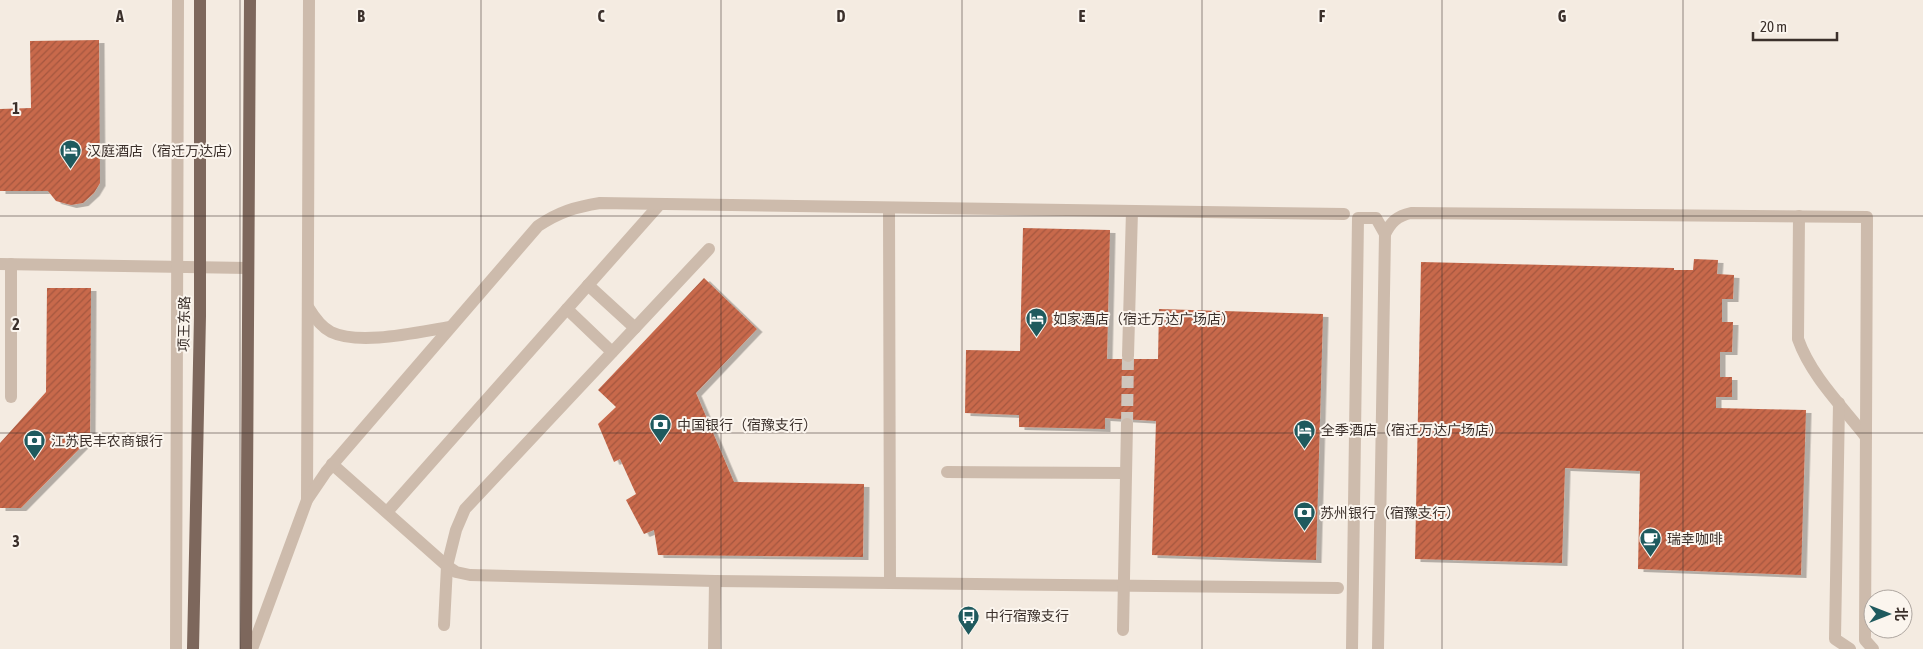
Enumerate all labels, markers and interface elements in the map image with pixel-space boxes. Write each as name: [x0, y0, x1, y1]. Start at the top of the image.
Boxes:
text: A: [115, 7, 124, 25]
text: B: [357, 7, 365, 25]
text: C: [597, 7, 605, 25]
text: D: [837, 7, 846, 25]
text: E: [1079, 7, 1086, 25]
text: F: [1319, 7, 1326, 25]
text: G: [1558, 7, 1567, 25]
scale bar: [1753, 10, 1837, 42]
text: 20 m: [1760, 18, 1787, 35]
text: 1: [12, 99, 20, 117]
hotel icon: 汉庭酒店（宿迁万达店）: [59, 139, 83, 170]
place label: 汉庭酒店（宿迁万达店）: [87, 143, 241, 159]
street label: 项王东路: [176, 296, 192, 352]
hotel icon: 如家酒店（宿迁万达广场店）: [1025, 307, 1049, 338]
place label: 如家酒店（宿迁万达广场店）: [1053, 311, 1235, 327]
text: 2: [12, 315, 20, 333]
bank icon: 中国银行（宿豫支行）: [649, 413, 673, 444]
place label: 中国银行（宿豫支行）: [677, 417, 817, 433]
hotel icon: 全季酒店（宿迁万达广场店）: [1293, 418, 1317, 449]
place label: 全季酒店（宿迁万达广场店）: [1321, 422, 1503, 438]
bank icon: 江苏民丰农商银行: [23, 429, 47, 460]
place label: 江苏民丰农商银行: [51, 433, 163, 449]
bank icon: 苏州银行（宿豫支行）: [1292, 501, 1316, 532]
place label: 苏州银行（宿豫支行）: [1320, 505, 1460, 521]
cafe icon: 瑞幸咖啡: [1639, 527, 1663, 558]
place label: 瑞幸咖啡: [1667, 531, 1723, 547]
text: 3: [12, 532, 20, 550]
north arrow: [1863, 589, 1913, 639]
bus stop icon: 中行宿豫支行: [957, 604, 981, 635]
text: 北: [1893, 607, 1909, 621]
place label: 中行宿豫支行: [985, 608, 1069, 624]

